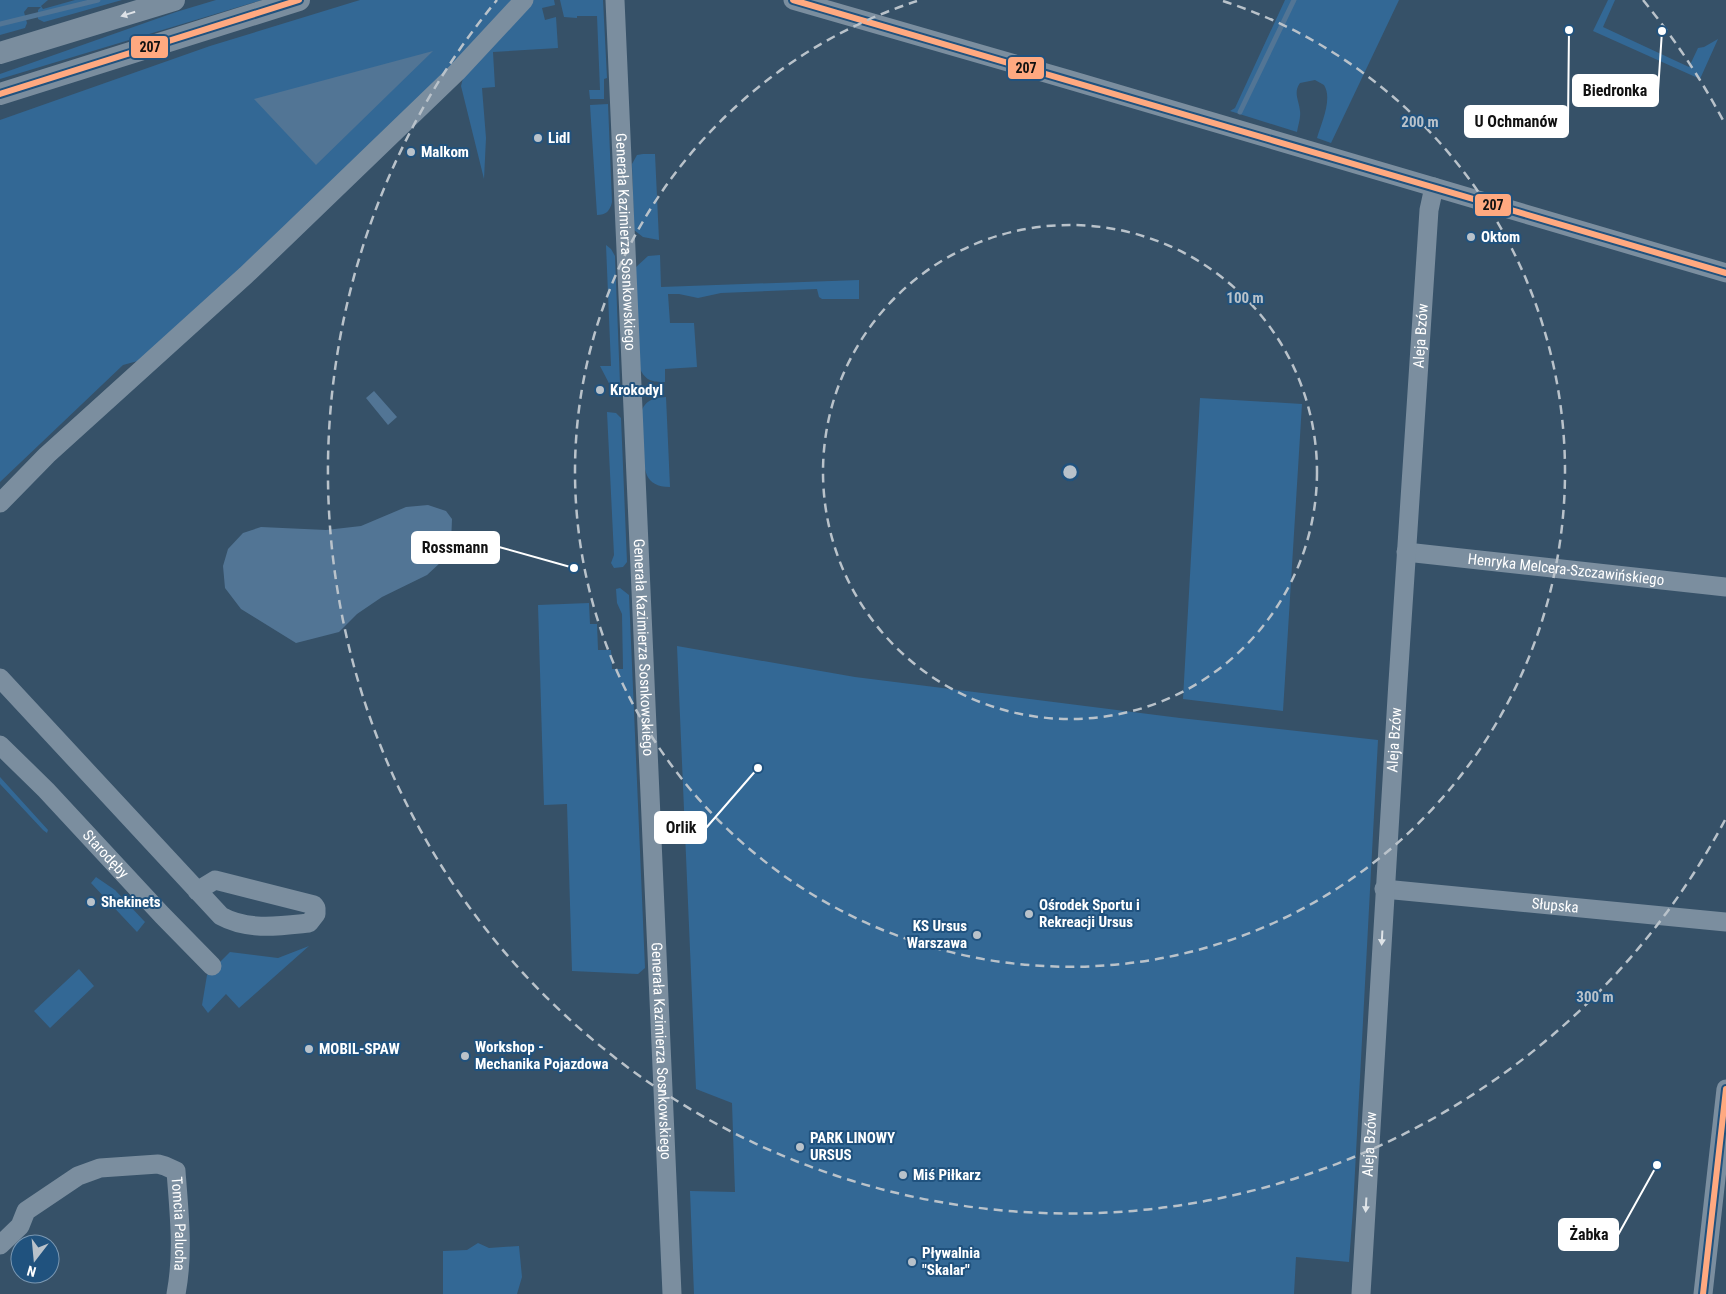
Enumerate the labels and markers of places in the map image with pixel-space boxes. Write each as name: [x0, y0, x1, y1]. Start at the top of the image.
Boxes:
callout: Biedronka: [1573, 75, 1658, 106]
callout: U Ochmanów: [1465, 106, 1568, 137]
place label: Lidl: [548, 129, 570, 147]
marker: Lidl: [532, 132, 544, 144]
place label: Malkom: [421, 143, 469, 161]
marker: Malkom: [405, 146, 417, 158]
place label: Oktom: [1481, 228, 1520, 246]
marker: Oktom: [1465, 231, 1477, 243]
place label: Krokodyl: [610, 381, 663, 399]
marker: Krokodyl: [594, 384, 606, 396]
centre of rings: [1061, 463, 1079, 481]
callout: Rossmann: [412, 532, 499, 563]
callout: Orlik: [655, 812, 706, 843]
place label: Shekinets: [101, 893, 161, 911]
marker: Shekinets: [85, 896, 97, 908]
place label: Ośrodek Sportu i Rekreacji Ursus: [1039, 896, 1140, 931]
marker: Ośrodek Sportu i Rekreacji Ursus: [1023, 908, 1035, 920]
place label: KS Ursus Warszawa: [907, 917, 967, 952]
marker: KS Ursus Warszawa: [971, 929, 983, 941]
place label: Workshop - Mechanika Pojazdowa: [475, 1038, 609, 1073]
place label: MOBIL-SPAW: [319, 1040, 400, 1058]
marker: MOBIL-SPAW: [303, 1043, 315, 1055]
marker: Workshop - Mechanika Pojazdowa: [459, 1050, 471, 1062]
place label: PARK LINOWY URSUS: [810, 1129, 896, 1164]
marker: PARK LINOWY URSUS: [794, 1141, 806, 1153]
place label: Miś Piłkarz: [913, 1166, 981, 1184]
marker: Miś Piłkarz: [897, 1169, 909, 1181]
callout: Żabka: [1559, 1219, 1618, 1250]
place label: Pływalnia "Skalar": [922, 1244, 980, 1279]
marker: Pływalnia "Skalar": [906, 1256, 918, 1268]

